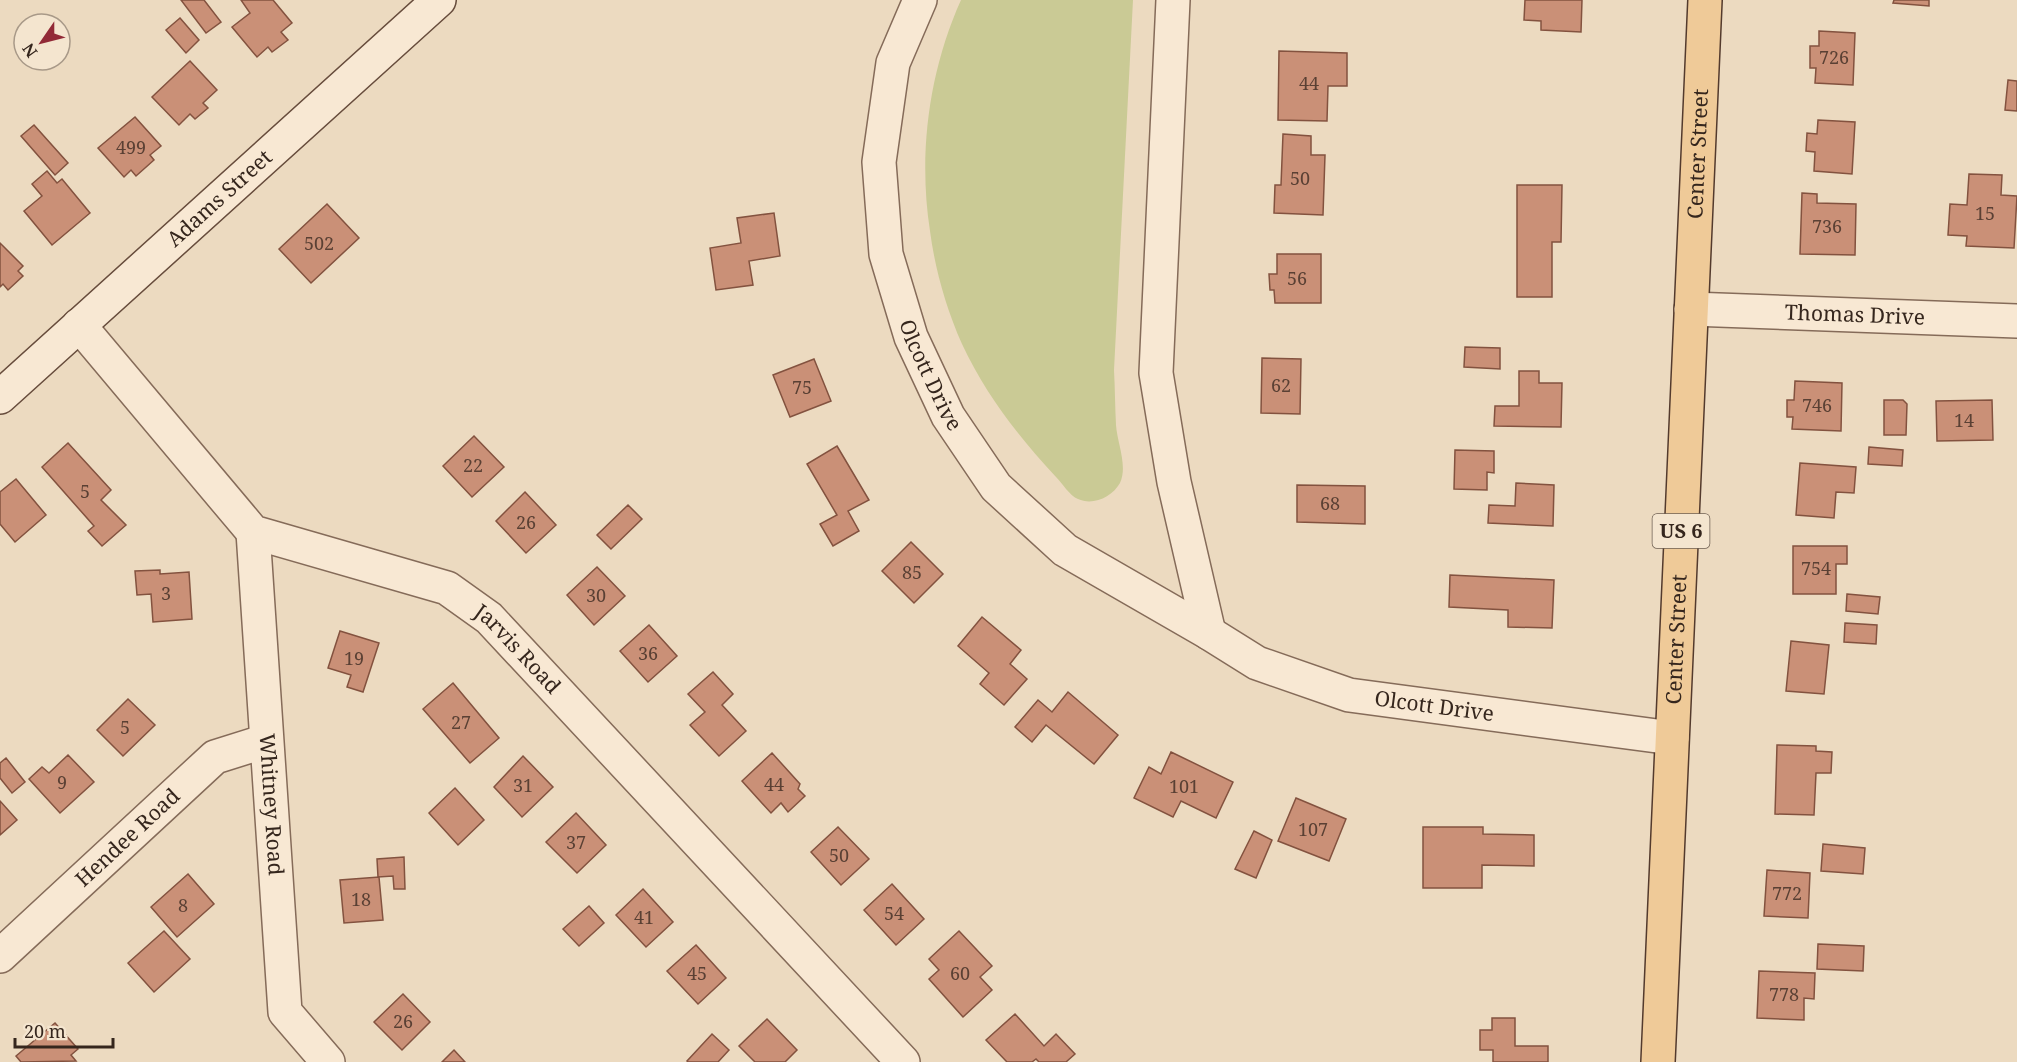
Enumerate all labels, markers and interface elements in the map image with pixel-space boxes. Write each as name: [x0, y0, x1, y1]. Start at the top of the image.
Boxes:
north arrow: [12, 12, 72, 72]
text: N: [17, 39, 42, 62]
house number: 726: [1819, 45, 1849, 69]
house number: 44: [1299, 71, 1319, 95]
street label: Center Street: [1680, 88, 1714, 220]
house number: 499: [116, 135, 146, 159]
street label: Adams Street: [160, 143, 277, 253]
house number: 50: [1290, 166, 1310, 190]
house number: 15: [1975, 201, 1995, 225]
house number: 736: [1812, 214, 1842, 238]
house number: 502: [304, 231, 334, 255]
house number: 56: [1287, 266, 1307, 290]
street label: Thomas Drive: [1784, 297, 1926, 331]
street label: Olcott Drive: [893, 316, 969, 436]
house number: 62: [1271, 373, 1291, 397]
house number: 75: [792, 375, 812, 399]
house number: 746: [1802, 393, 1832, 417]
house number: 14: [1954, 408, 1974, 432]
house number: 22: [463, 453, 483, 477]
house number: 5: [80, 479, 90, 503]
house number: 68: [1320, 491, 1340, 515]
house number: 26: [516, 510, 536, 534]
road number: US 6: [1652, 514, 1710, 548]
house number: 754: [1801, 556, 1831, 580]
house number: 85: [902, 560, 922, 584]
street label: Center Street: [1659, 574, 1693, 705]
house number: 3: [161, 581, 171, 605]
house number: 30: [586, 583, 606, 607]
street label: Jarvis Road: [469, 597, 567, 699]
house number: 36: [638, 641, 658, 665]
house number: 19: [344, 646, 364, 670]
street label: Olcott Drive: [1373, 684, 1496, 727]
house number: 27: [451, 710, 471, 734]
house number: 5: [120, 715, 130, 739]
street label: Whitney Road: [253, 732, 291, 876]
house number: 9: [57, 770, 67, 794]
house number: 44: [764, 772, 784, 796]
house number: 31: [513, 773, 533, 797]
house number: 101: [1169, 774, 1199, 798]
street label: Hendee Road: [69, 782, 185, 893]
house number: 107: [1298, 817, 1328, 841]
house number: 37: [566, 830, 586, 854]
house number: 50: [829, 843, 849, 867]
house number: 772: [1772, 881, 1802, 905]
house number: 18: [351, 887, 371, 911]
house number: 8: [178, 893, 188, 917]
house number: 54: [884, 901, 904, 925]
house number: 41: [634, 905, 654, 929]
house number: 45: [687, 961, 707, 985]
house number: 60: [950, 961, 970, 985]
house number: 778: [1769, 982, 1799, 1006]
house number: 26: [393, 1009, 413, 1033]
scale bar: [15, 1011, 112, 1049]
text: 20 m: [24, 1019, 66, 1043]

